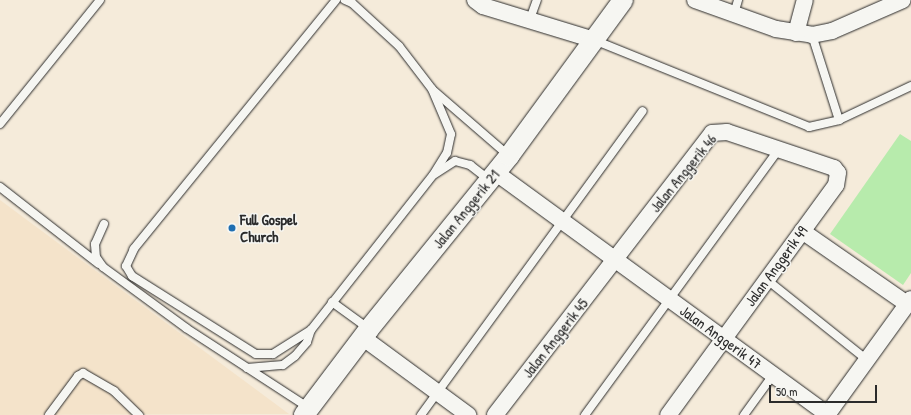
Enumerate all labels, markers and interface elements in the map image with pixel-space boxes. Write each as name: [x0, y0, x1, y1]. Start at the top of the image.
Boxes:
street label: Jalan Anggerik 46: [646, 130, 720, 216]
street label: Jalan Anggerik 21: [429, 166, 503, 252]
place label: Full Gospel Church: [240, 210, 297, 245]
street label: Jalan Anggerik 49: [741, 222, 811, 310]
marker: Full Gospel Church: [227, 223, 237, 233]
street label: Jalan Anggerik 45: [518, 295, 592, 381]
street label: Jalan Anggerik 47: [677, 301, 765, 373]
scale bar: [771, 377, 879, 403]
text: 50 m: [776, 383, 797, 400]

